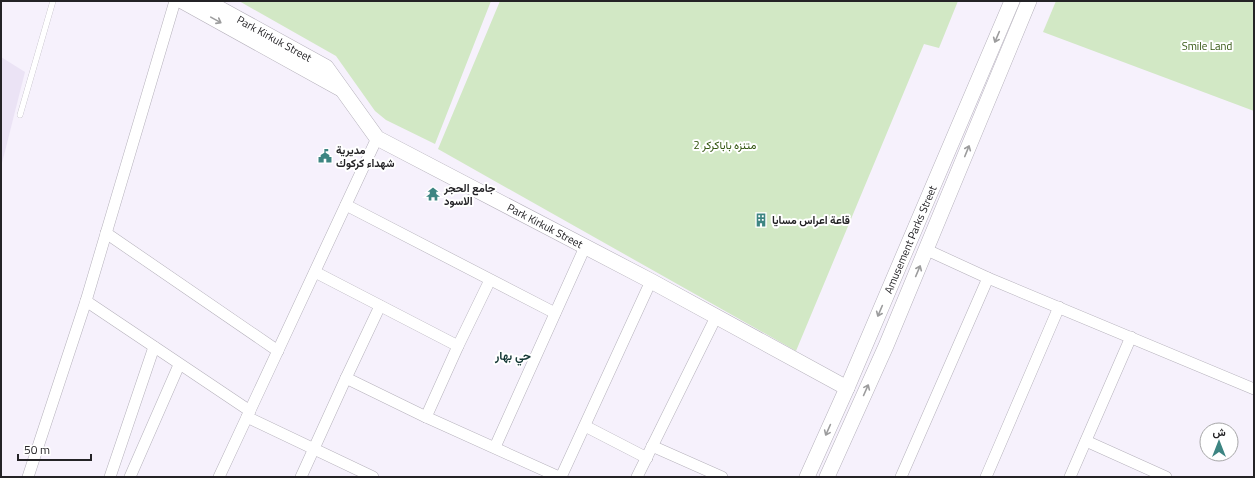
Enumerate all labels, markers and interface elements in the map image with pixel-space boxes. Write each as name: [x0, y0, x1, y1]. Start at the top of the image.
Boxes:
street label: Park Kirkuk Street: [234, 12, 315, 66]
one-way arrow: [210, 17, 222, 24]
one-way arrow: [993, 30, 1000, 42]
park label: Smile Land: [1182, 38, 1232, 54]
park label: متنزه باباكركر 2: [694, 137, 757, 153]
place label: مديرية شهداء كركوك: [336, 142, 395, 171]
one-way arrow: [964, 145, 971, 157]
public building icon: مديرية شهداء كركوك: [317, 148, 333, 164]
place label: جامع الحجر الاسود: [443, 180, 496, 209]
street label: Amusement Parks Street: [880, 183, 941, 296]
temple icon: جامع الحجر الاسود: [425, 186, 441, 202]
street label: Park Kirkuk Street: [505, 199, 586, 252]
building icon: قاعة اعراس مسايا: [753, 212, 769, 228]
place label: قاعة اعراس مسايا: [772, 212, 850, 228]
one-way arrow: [914, 266, 922, 278]
one-way arrow: [876, 304, 883, 316]
district label: حي بهار: [494, 346, 531, 366]
one-way arrow: [863, 385, 870, 397]
north arrow: [1199, 422, 1239, 462]
one-way arrow: [824, 424, 831, 436]
text: ش: [1212, 424, 1226, 440]
scale bar: [18, 436, 91, 462]
text: 50 m: [24, 440, 50, 459]

